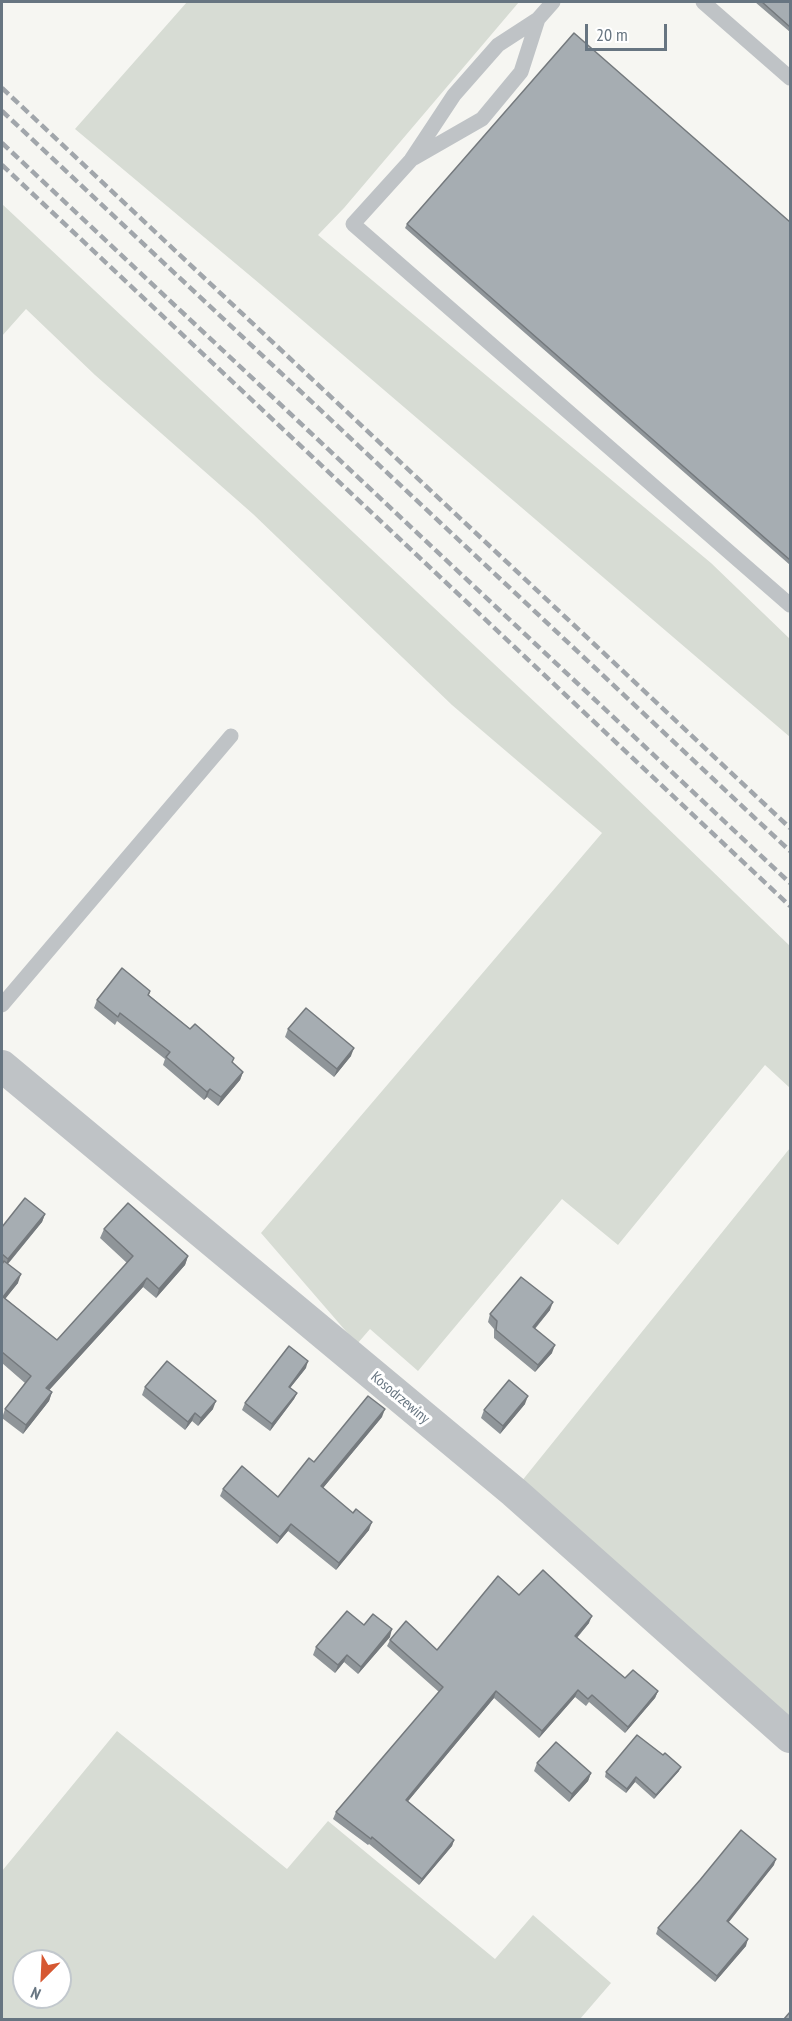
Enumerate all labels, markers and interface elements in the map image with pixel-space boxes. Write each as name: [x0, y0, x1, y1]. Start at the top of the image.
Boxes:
scale bar: [588, 12, 670, 50]
text: 20 m: [596, 23, 628, 46]
street label: Kosodrzewiny: [367, 1368, 433, 1428]
north arrow: [12, 1949, 72, 2009]
text: N: [27, 1983, 44, 2005]

